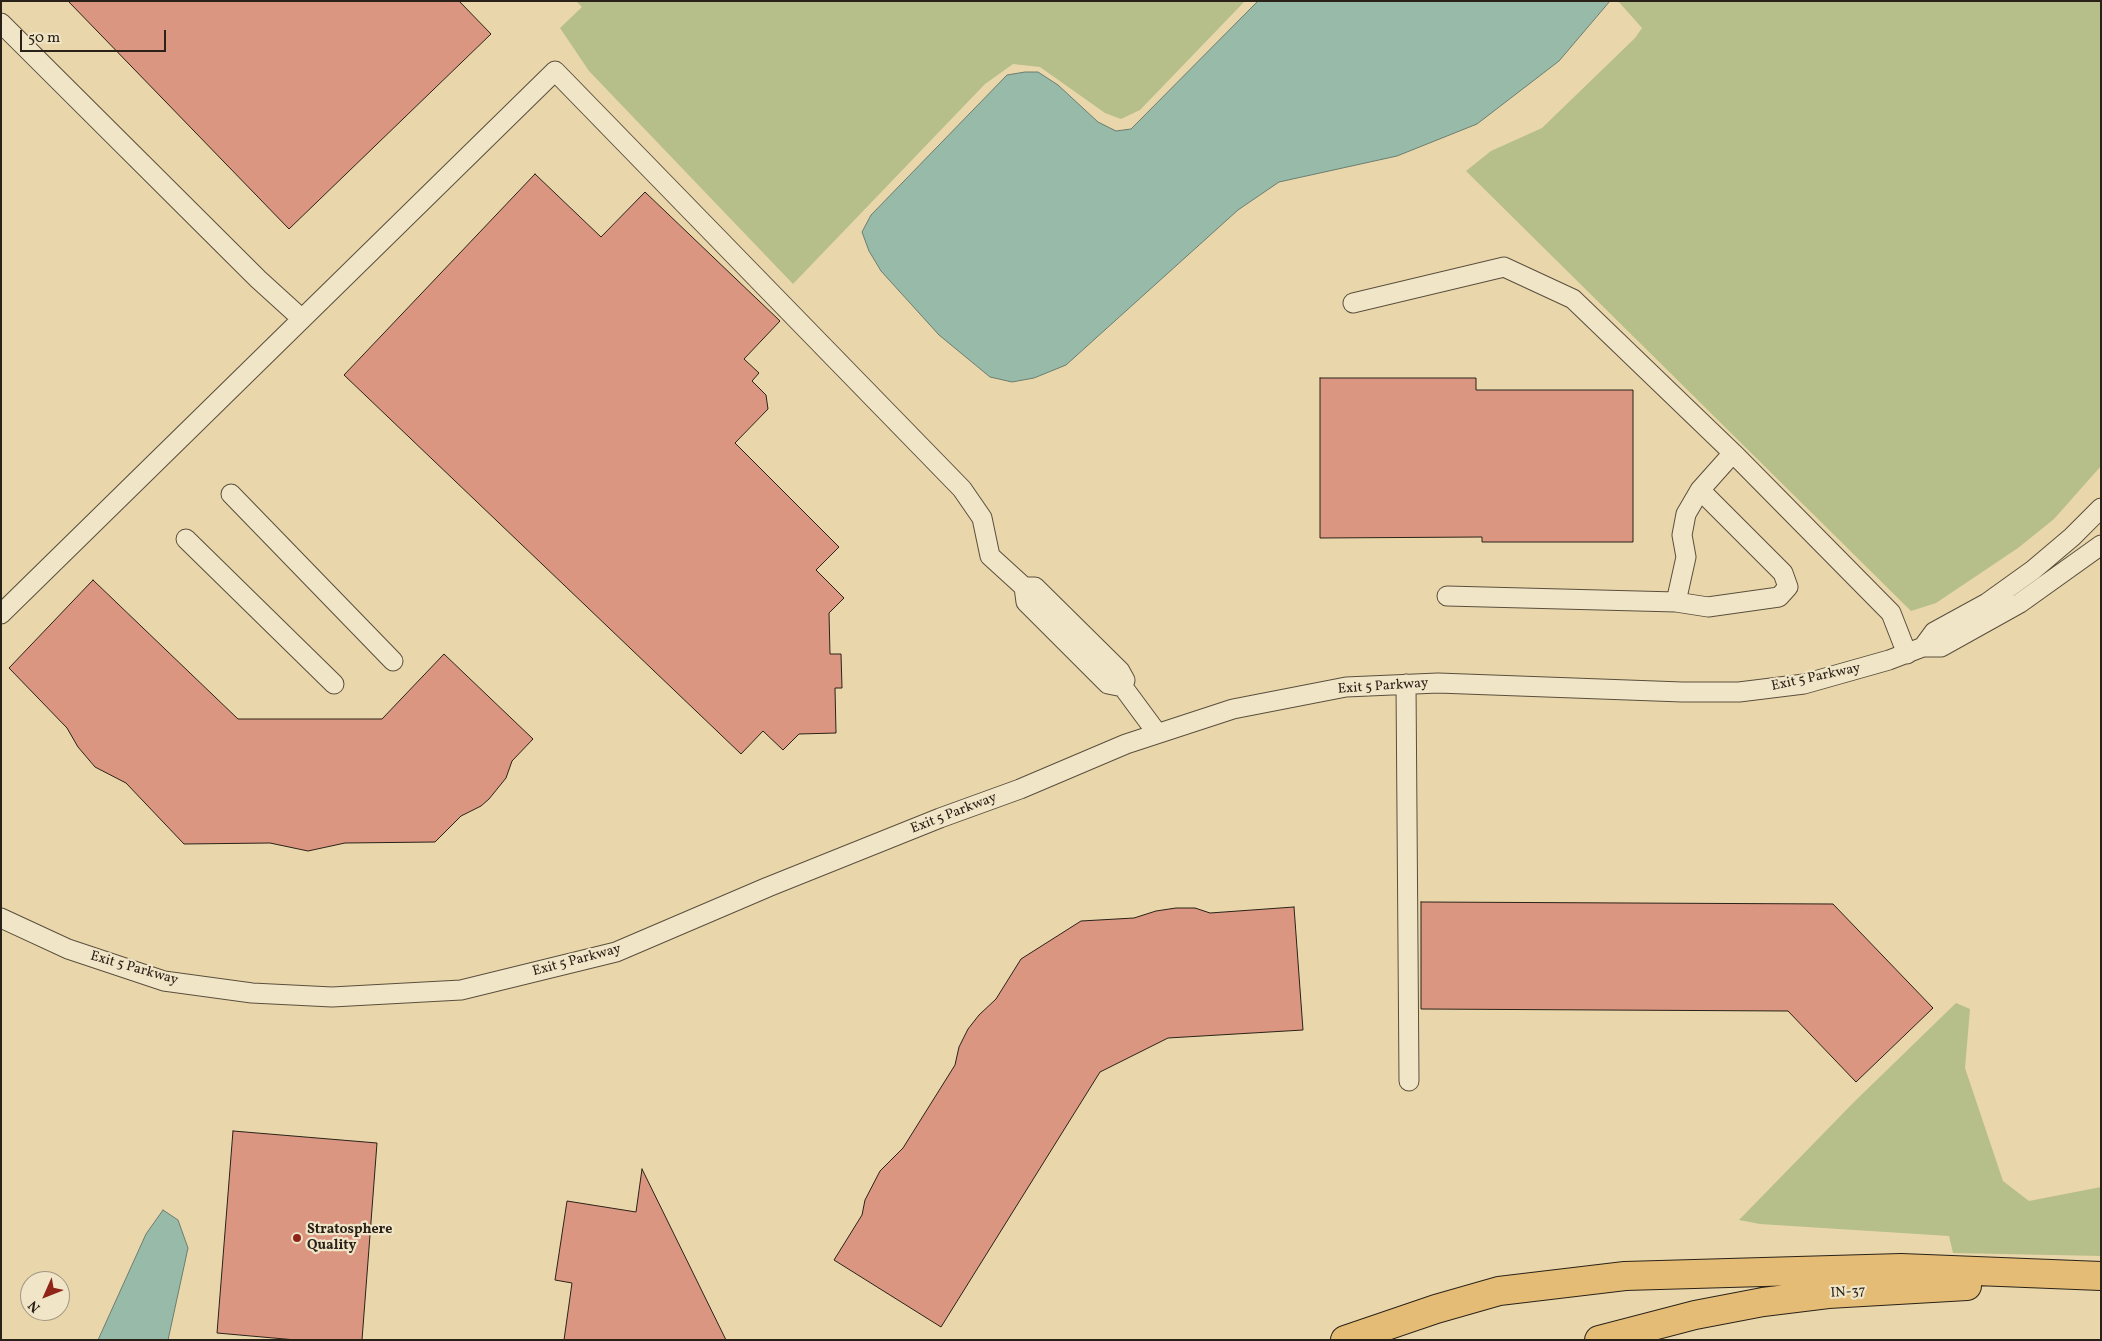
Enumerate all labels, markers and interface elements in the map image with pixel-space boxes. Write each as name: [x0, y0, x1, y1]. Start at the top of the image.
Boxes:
scale bar: [22, 20, 169, 52]
text: 50 m: [28, 28, 60, 49]
street label: Exit 5 Parkway: [1770, 660, 1862, 696]
street label: Exit 5 Parkway: [1337, 675, 1429, 699]
street label: Exit 5 Parkway: [909, 790, 999, 838]
street label: Exit 5 Parkway: [531, 941, 623, 981]
street label: Exit 5 Parkway: [88, 948, 180, 990]
place label: Stratosphere Quality: [307, 1222, 392, 1254]
marker: Stratosphere Quality: [291, 1232, 303, 1244]
north arrow: [20, 1271, 70, 1321]
street label: IN-37: [1830, 1283, 1866, 1303]
text: N: [24, 1296, 45, 1316]

